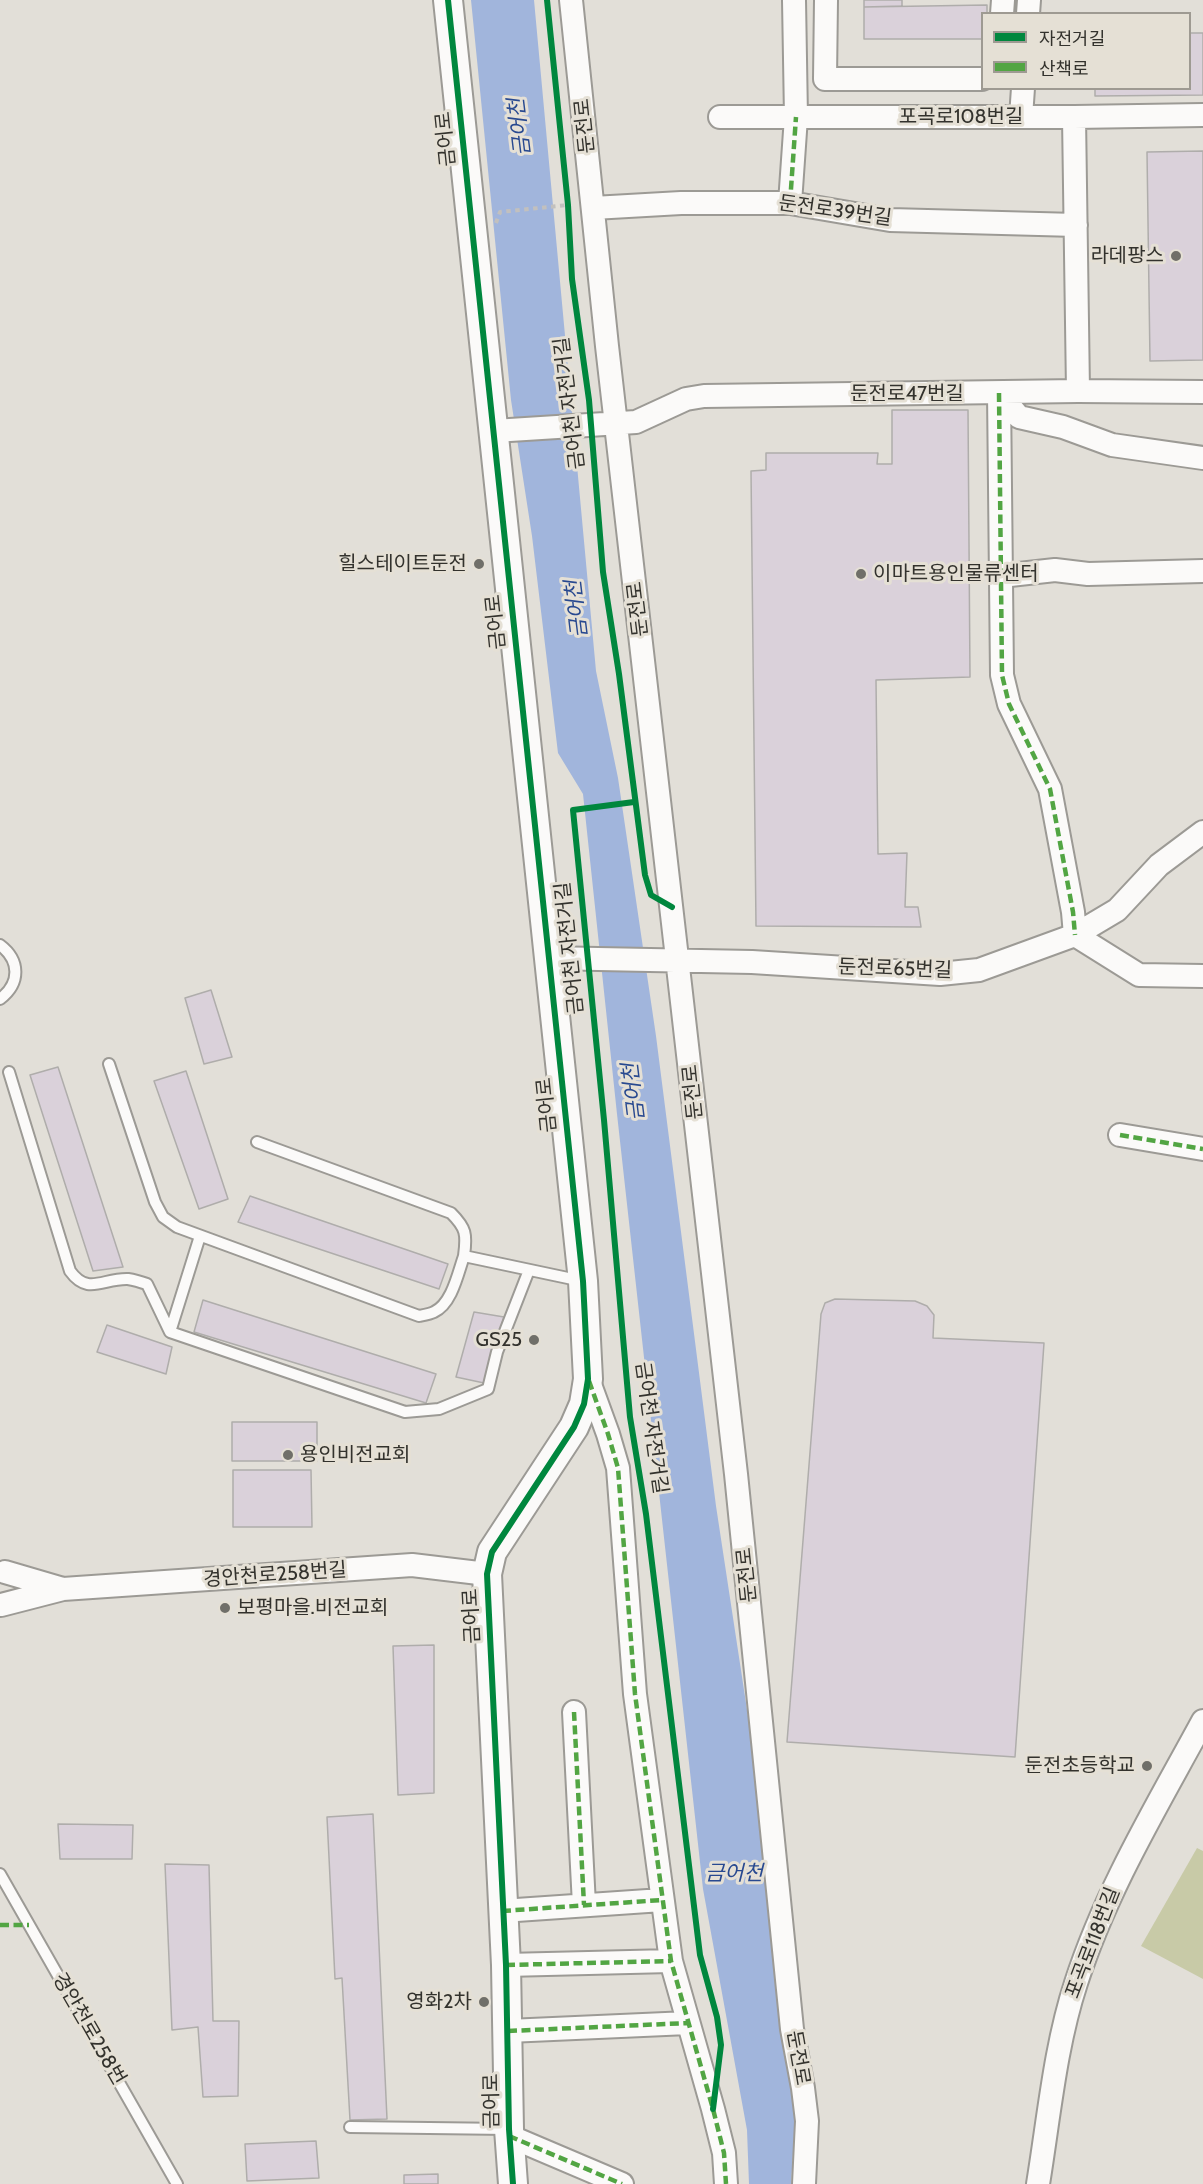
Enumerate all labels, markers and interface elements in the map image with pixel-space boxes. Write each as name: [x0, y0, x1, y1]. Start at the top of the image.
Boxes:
legend: [981, 12, 1191, 90]
text: 자전거길: [1039, 28, 1105, 50]
text: 산책로: [1039, 58, 1089, 80]
water label: 금어천: [504, 97, 536, 157]
street label: 둔전로: [570, 97, 600, 155]
street label: 포곡로108번길: [899, 105, 1023, 129]
street label: 금어로: [431, 110, 461, 168]
street label: 둔전로39번길: [777, 191, 893, 231]
place label: 라데팡스: [1090, 244, 1164, 268]
marker: 라데팡스: [1169, 249, 1183, 263]
street label: 금어천 자전거길: [550, 335, 590, 471]
street label: 둔전로47번길: [850, 382, 964, 406]
place label: 힐스테이트둔전: [338, 552, 467, 576]
marker: 힐스테이트둔전: [472, 557, 486, 571]
place label: 이마트용인물류센터: [873, 562, 1039, 586]
marker: 이마트용인물류센터: [854, 567, 868, 581]
water label: 금어천: [561, 579, 593, 639]
street label: 둔전로: [623, 580, 653, 638]
street label: 금어로: [481, 593, 511, 651]
street label: 금어천 자전거길: [551, 880, 589, 1016]
street label: 둔전로65번길: [838, 955, 952, 983]
water label: 금어천: [618, 1062, 650, 1122]
street label: 둔전로: [678, 1063, 708, 1121]
street label: 금어로: [532, 1076, 562, 1134]
place label: GS25: [476, 1328, 522, 1352]
marker: GS25: [527, 1333, 541, 1347]
street label: 금어천 자전거길: [630, 1360, 672, 1496]
place label: 용인비전교회: [300, 1443, 410, 1467]
marker: 용인비전교회: [281, 1448, 295, 1462]
street label: 둔전로: [732, 1546, 762, 1604]
street label: 경안천로258번길: [202, 1558, 348, 1592]
street label: 금어로: [459, 1588, 485, 1644]
place label: 보평마을.비전교회: [237, 1596, 388, 1620]
marker: 보평마을.비전교회: [218, 1601, 232, 1615]
place label: 둔전초등학교: [1025, 1754, 1135, 1778]
marker: 둔전초등학교: [1140, 1759, 1154, 1773]
water label: 금어천: [705, 1861, 763, 1887]
street label: 포곡로118번길: [1061, 1884, 1125, 2002]
street label: 경안천로258번: [47, 1969, 131, 2089]
place label: 영화2차: [406, 1990, 472, 2014]
marker: 영화2차: [477, 1995, 491, 2009]
street label: 둔전로: [781, 2029, 815, 2087]
street label: 금어로: [480, 2073, 504, 2129]

